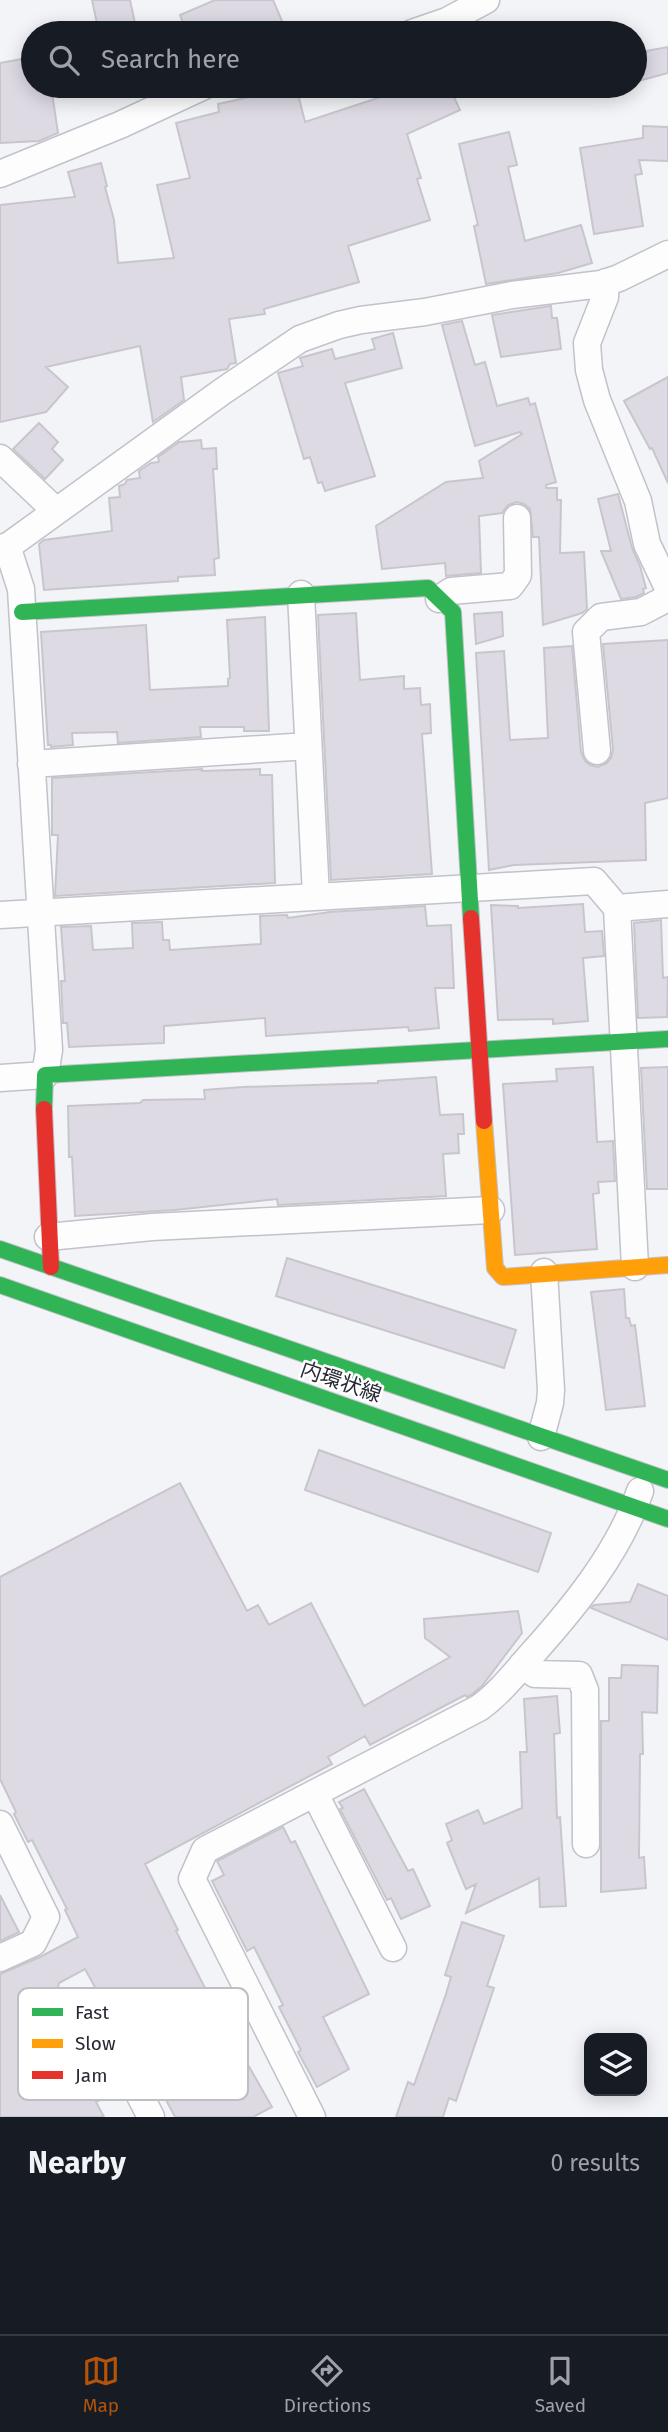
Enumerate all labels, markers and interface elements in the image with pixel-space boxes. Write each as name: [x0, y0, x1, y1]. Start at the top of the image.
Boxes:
search box: [21, 21, 647, 98]
icon: search: [45, 41, 83, 79]
text: Search here: [101, 44, 240, 75]
street label: 内環状線: [297, 1356, 385, 1408]
legend: [18, 1988, 248, 2100]
text: Fast: [75, 2001, 109, 2024]
text: Slow: [75, 2032, 116, 2055]
map controls: [584, 2033, 647, 2096]
button: layers: [584, 2033, 647, 2096]
text: Jam: [75, 2064, 107, 2087]
text: Nearby: [28, 2145, 126, 2181]
text: 0 results: [550, 2149, 640, 2177]
tab: Map: [82, 2352, 120, 2417]
tab: Directions: [284, 2352, 371, 2417]
tab: Saved: [535, 2352, 586, 2417]

